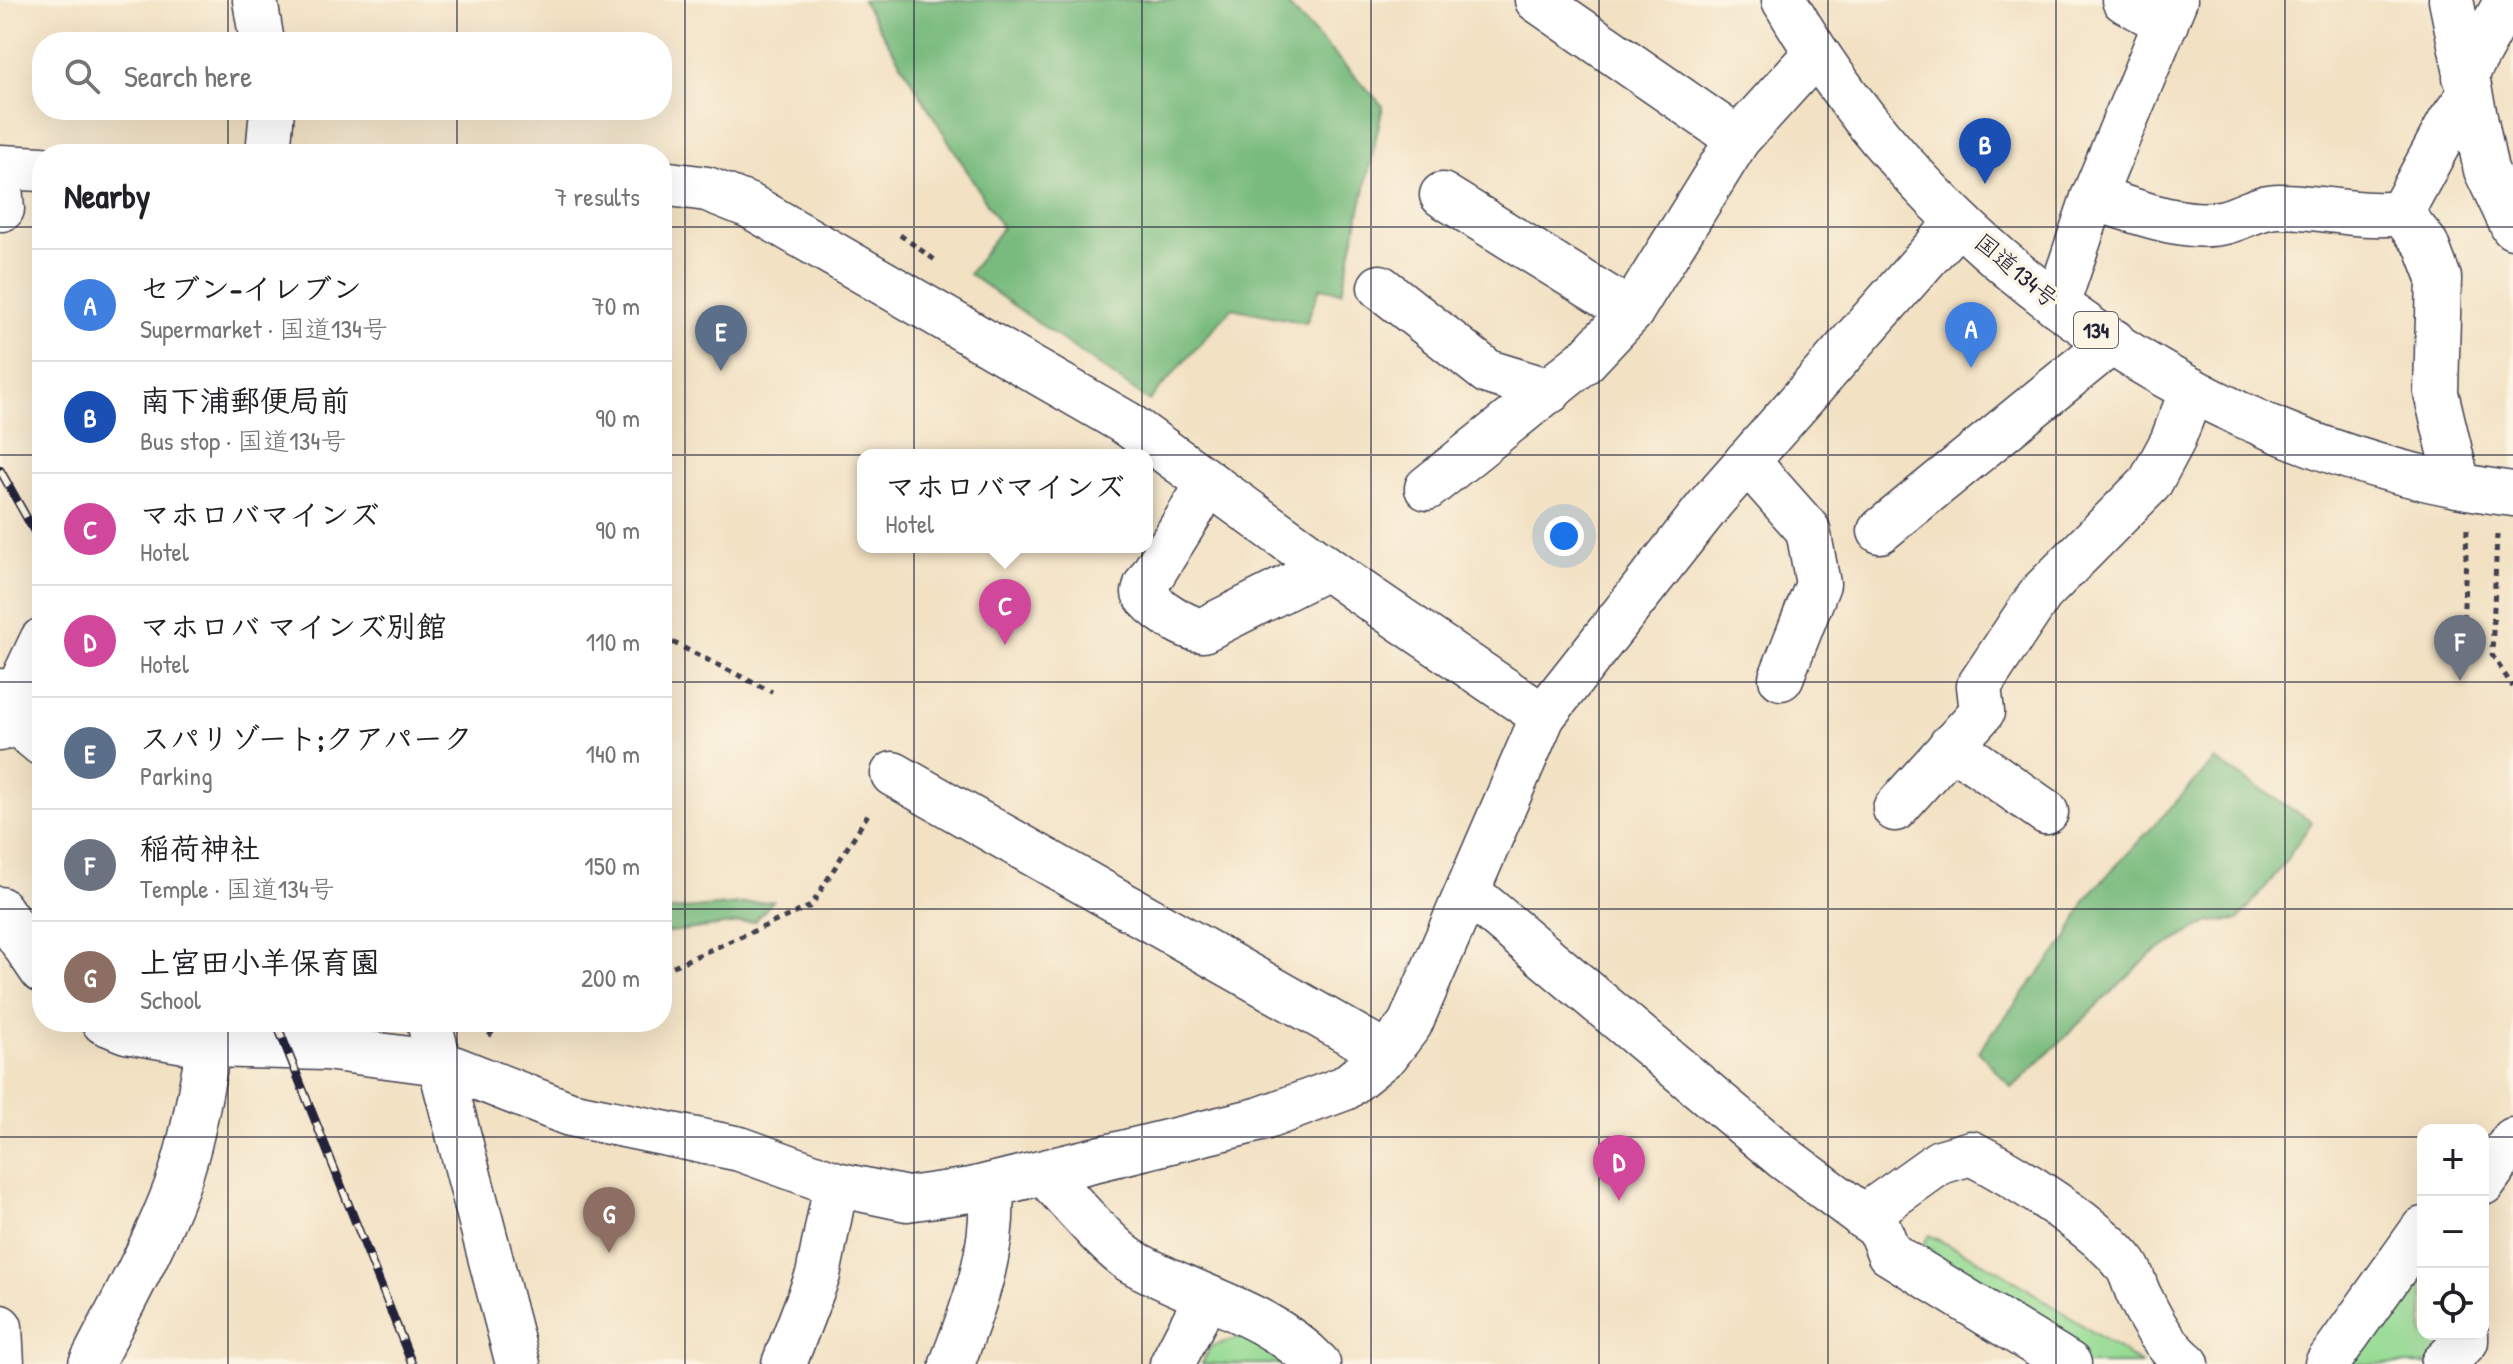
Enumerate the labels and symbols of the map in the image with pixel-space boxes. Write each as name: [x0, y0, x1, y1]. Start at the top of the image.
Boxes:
pin: B: [1959, 118, 2011, 184]
street label: 国道134号: [1968, 225, 2066, 315]
pin: A: [1945, 302, 1997, 368]
pin: E: [695, 305, 747, 371]
road number: 134: [2074, 312, 2118, 348]
your location: [1544, 516, 1584, 556]
pin: C: [979, 579, 1031, 645]
pin: F: [2434, 615, 2486, 681]
pin: D: [1593, 1135, 1645, 1201]
pin: G: [583, 1187, 635, 1253]

